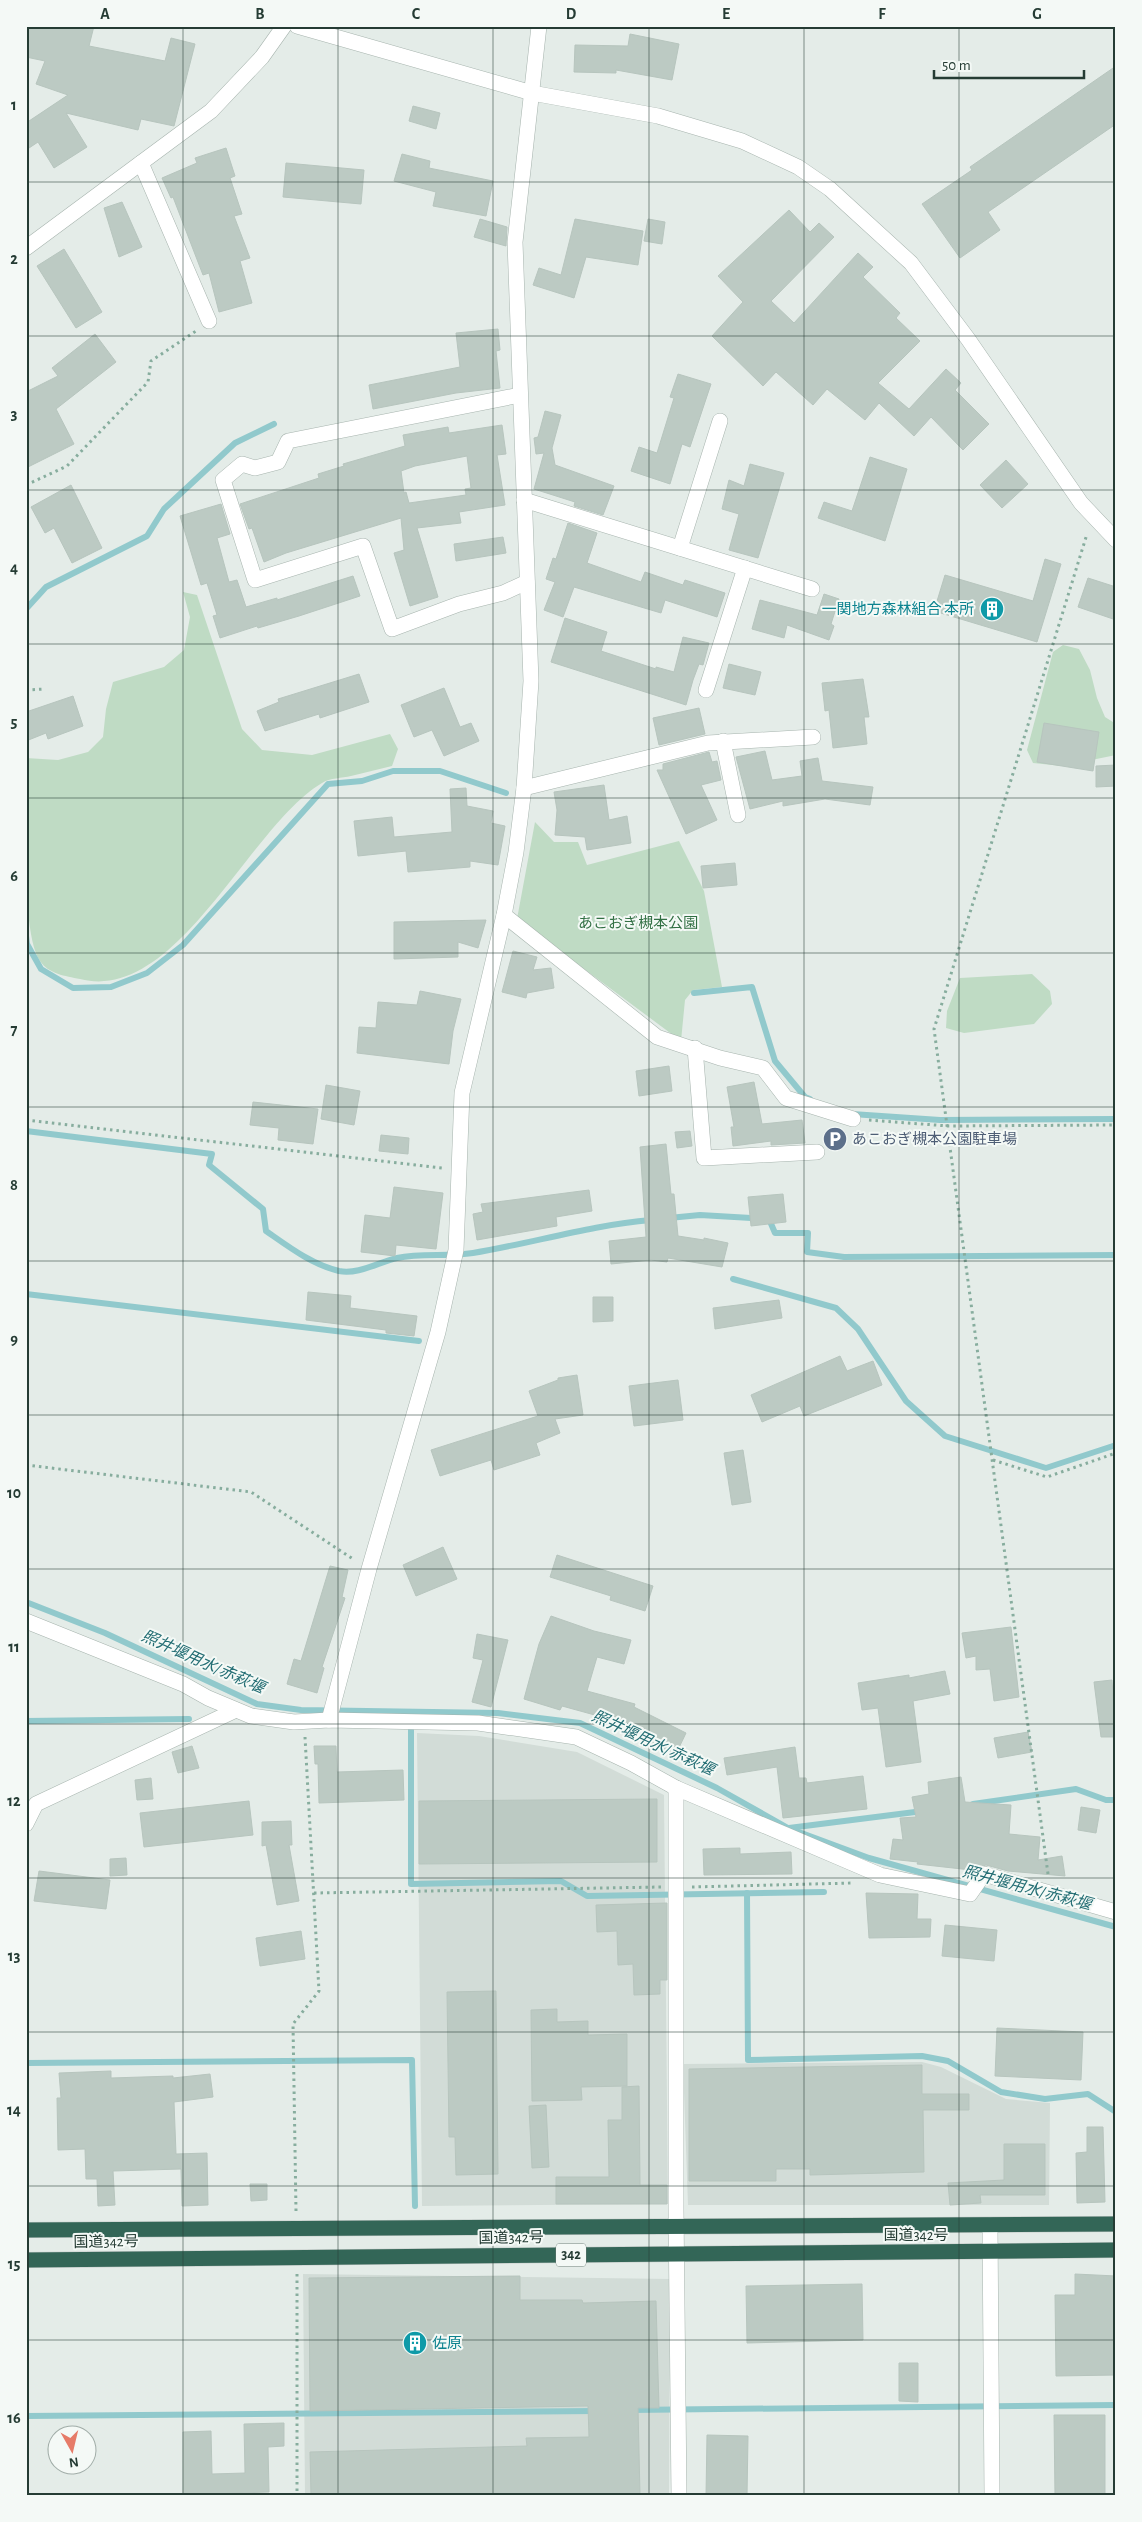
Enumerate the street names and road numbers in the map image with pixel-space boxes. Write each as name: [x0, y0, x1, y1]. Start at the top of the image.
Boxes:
street label: 国道342号: [883, 2227, 949, 2243]
street label: 国道342号: [478, 2229, 544, 2246]
street label: 国道342号: [73, 2233, 139, 2250]
road number: 342: [556, 2244, 586, 2266]

